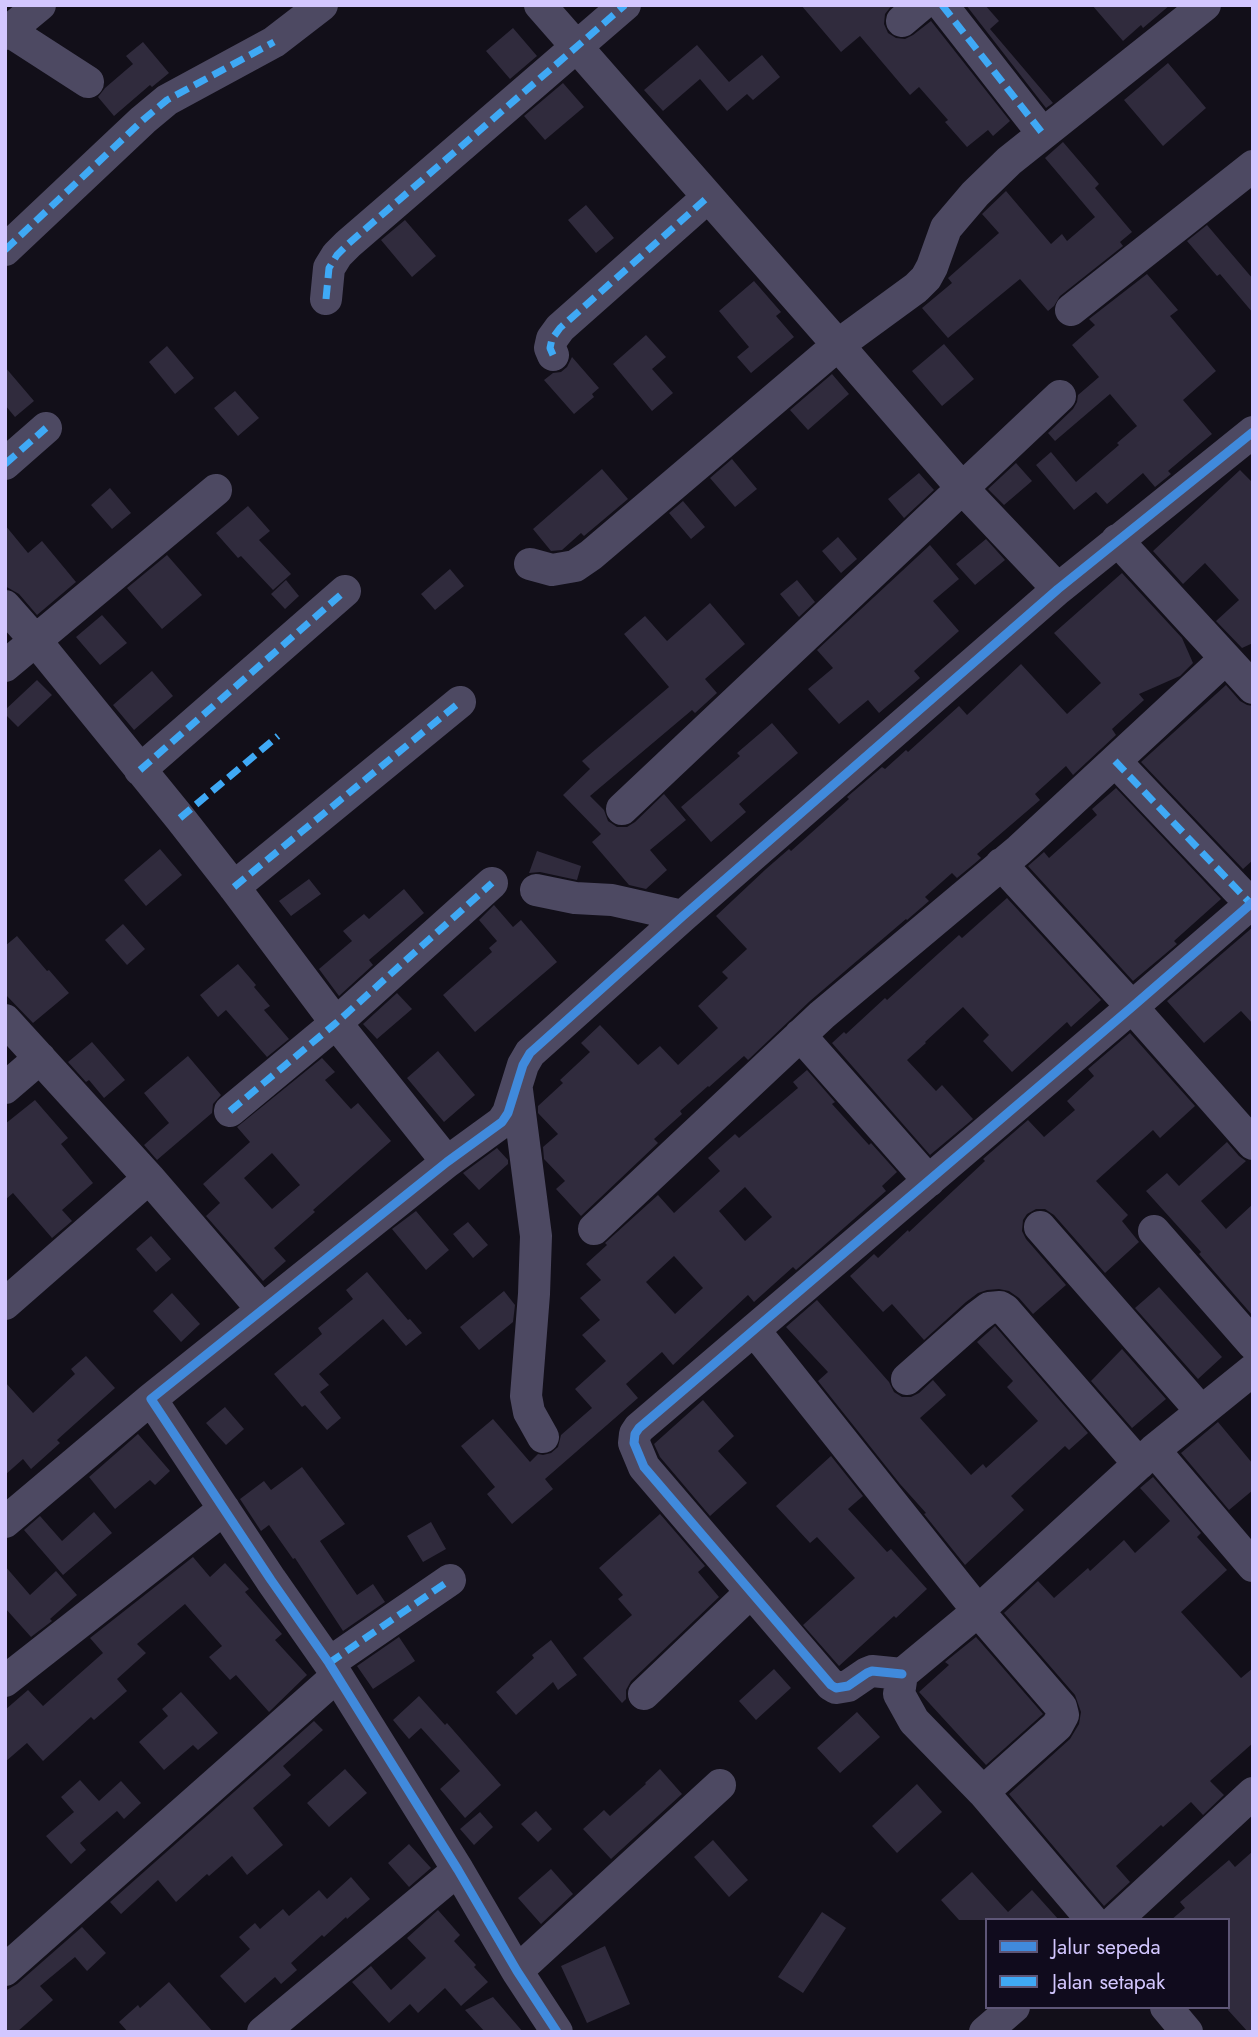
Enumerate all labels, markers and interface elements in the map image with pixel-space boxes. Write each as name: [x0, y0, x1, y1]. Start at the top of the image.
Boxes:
legend: [985, 1918, 1230, 2009]
text: Jalur sepeda: [1052, 1932, 1161, 1962]
text: Jalan setapak: [1052, 1967, 1165, 1997]

